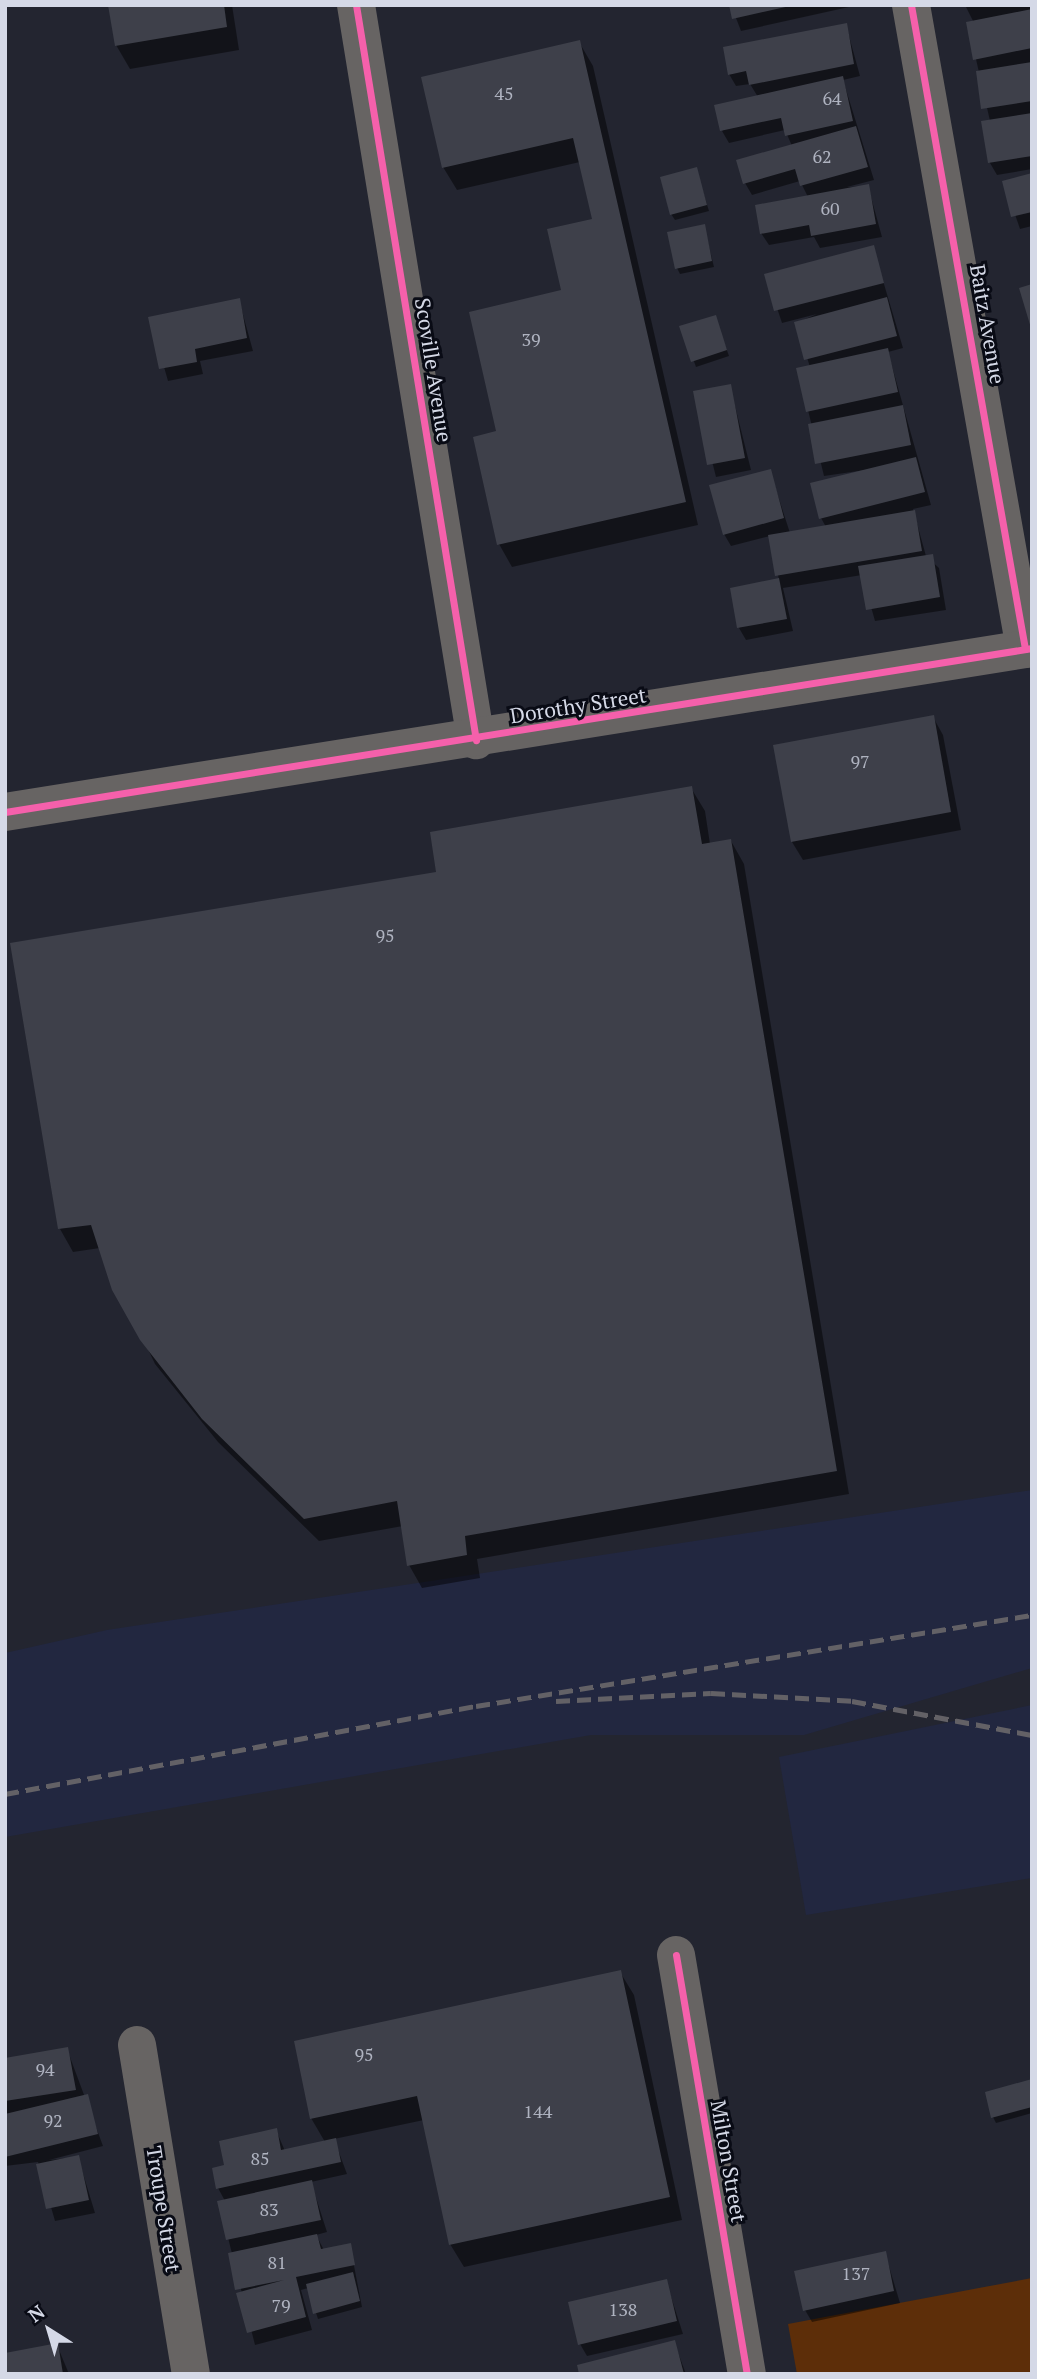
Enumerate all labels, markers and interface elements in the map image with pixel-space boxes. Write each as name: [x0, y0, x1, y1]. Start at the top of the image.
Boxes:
house number: 45: [494, 82, 514, 104]
house number: 64: [822, 87, 842, 109]
house number: 62: [812, 145, 832, 167]
house number: 60: [820, 197, 840, 219]
street label: Baitz Avenue: [965, 262, 1011, 386]
street label: Scoville Avenue: [410, 296, 458, 444]
house number: 39: [521, 328, 541, 350]
street label: Dorothy Street: [508, 682, 648, 728]
house number: 97: [850, 750, 870, 772]
house number: 95: [375, 924, 395, 946]
house number: 95: [354, 2043, 374, 2065]
house number: 94: [35, 2058, 55, 2080]
street label: Milton Street: [706, 2098, 752, 2224]
house number: 144: [524, 2100, 552, 2122]
house number: 92: [43, 2109, 63, 2131]
street label: Troupe Street: [142, 2144, 186, 2274]
house number: 85: [250, 2147, 270, 2169]
house number: 83: [259, 2198, 279, 2220]
house number: 81: [267, 2251, 287, 2273]
house number: 137: [842, 2262, 870, 2284]
house number: 79: [271, 2294, 291, 2316]
north arrow: [14, 2295, 84, 2365]
house number: 138: [609, 2298, 637, 2320]
text: N: [23, 2299, 49, 2327]

